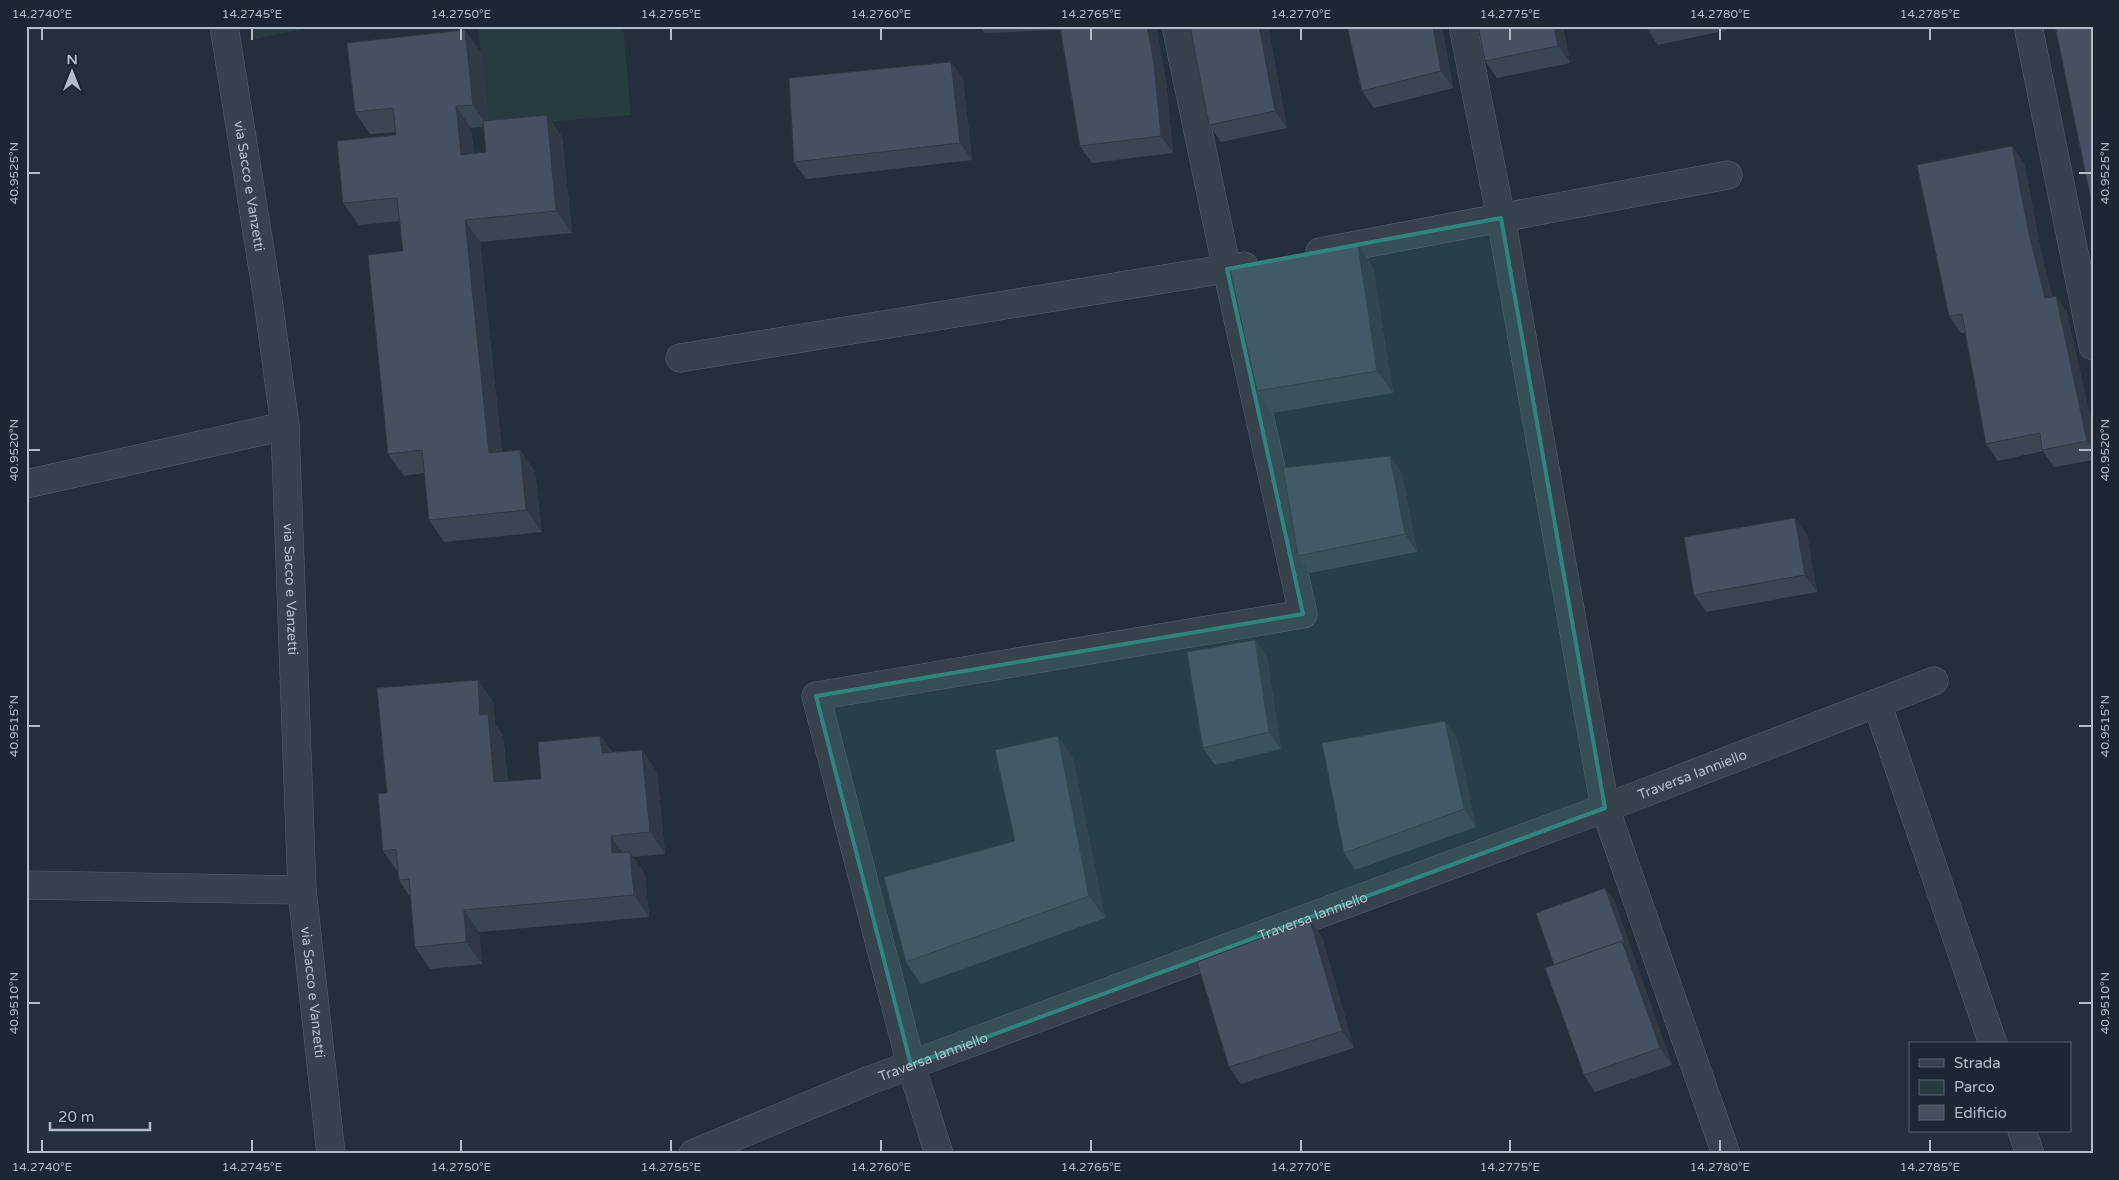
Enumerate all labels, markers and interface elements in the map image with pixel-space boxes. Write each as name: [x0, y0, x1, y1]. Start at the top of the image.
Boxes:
text: 14.2740°E: [12, 7, 73, 21]
text: 14.2745°E: [222, 7, 282, 21]
text: 14.2750°E: [431, 7, 492, 21]
text: 14.2755°E: [641, 7, 701, 21]
text: 14.2760°E: [851, 7, 912, 21]
text: 14.2765°E: [1061, 7, 1121, 21]
text: 14.2770°E: [1271, 7, 1332, 21]
text: 14.2775°E: [1480, 7, 1540, 21]
text: 14.2780°E: [1690, 7, 1751, 21]
text: 14.2785°E: [1900, 7, 1960, 21]
north arrow: [48, 48, 98, 98]
text: N: [66, 51, 78, 68]
street label: via Sacco e Vanzetti: [230, 120, 268, 253]
text: 40.9525°N: [7, 142, 21, 204]
text: 40.9525°N: [2098, 142, 2112, 204]
text: 40.9520°N: [7, 419, 21, 481]
text: 40.9520°N: [2098, 419, 2112, 481]
street label: via Sacco e Vanzetti: [280, 523, 301, 656]
text: 40.9515°N: [7, 695, 21, 757]
text: 40.9515°N: [2098, 695, 2112, 757]
street label: Traversa Ianniello: [1635, 746, 1749, 804]
street label: Traversa Ianniello: [1256, 889, 1370, 945]
street label: via Sacco e Vanzetti: [297, 926, 328, 1059]
text: 40.9510°N: [7, 972, 21, 1034]
text: 40.9510°N: [2098, 972, 2112, 1034]
street label: Traversa Ianniello: [876, 1029, 990, 1085]
legend: [1909, 1042, 2072, 1132]
text: Strada: [1954, 1054, 2001, 1072]
text: Parco: [1954, 1078, 1995, 1096]
scale bar: [50, 1100, 150, 1132]
text: Edificio: [1954, 1104, 2007, 1122]
text: 20 m: [58, 1108, 95, 1126]
text: 14.2740°E: [12, 1160, 73, 1174]
text: 14.2745°E: [222, 1160, 282, 1174]
text: 14.2750°E: [431, 1160, 492, 1174]
text: 14.2755°E: [641, 1160, 701, 1174]
text: 14.2760°E: [851, 1160, 912, 1174]
text: 14.2765°E: [1061, 1160, 1121, 1174]
text: 14.2770°E: [1271, 1160, 1332, 1174]
text: 14.2775°E: [1480, 1160, 1540, 1174]
text: 14.2780°E: [1690, 1160, 1751, 1174]
text: 14.2785°E: [1900, 1160, 1960, 1174]

